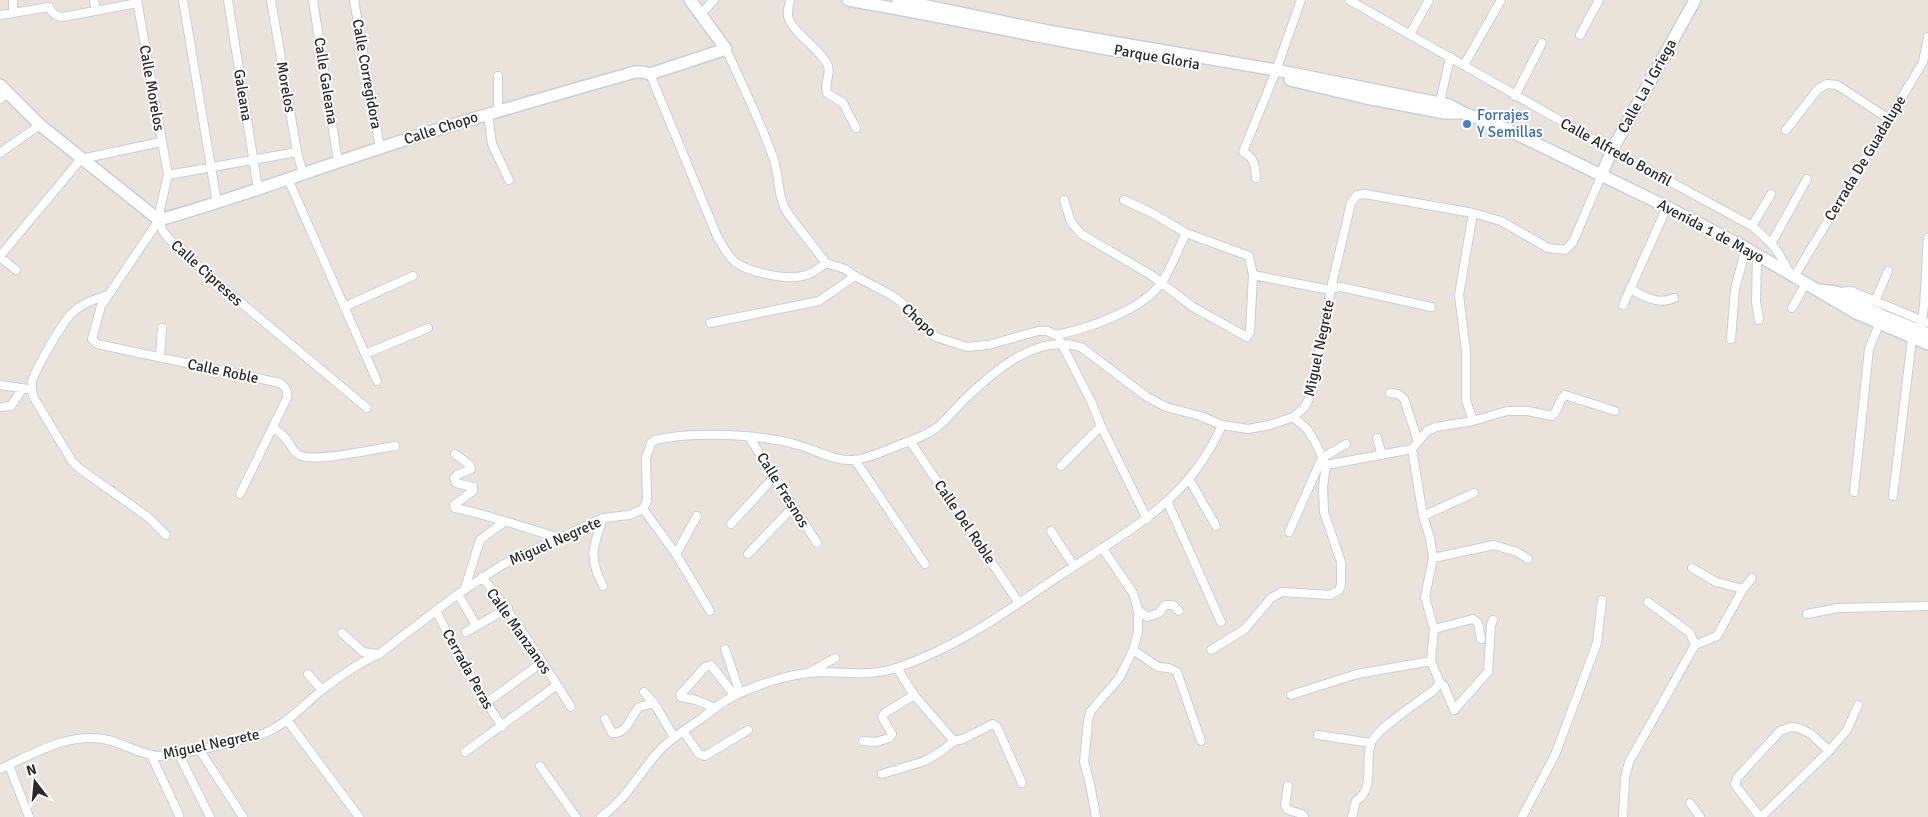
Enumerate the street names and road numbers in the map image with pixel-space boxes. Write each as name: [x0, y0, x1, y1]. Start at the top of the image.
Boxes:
street label: Calle Corregidora: [348, 17, 386, 131]
street label: Calle Galeana: [310, 36, 342, 126]
street label: Calle La I Griega: [1614, 36, 1680, 136]
street label: Parque Gloria: [1112, 41, 1202, 73]
street label: Calle Morelos: [136, 44, 169, 133]
street label: Morelos: [273, 60, 299, 114]
street label: Galeana: [230, 68, 256, 122]
street label: Cerrada De Guadalupe: [1820, 92, 1910, 224]
street label: Calle Chopo: [402, 108, 480, 148]
street label: Calle Alfredo Bonfil: [1557, 114, 1675, 190]
street label: Avenida 1 de Mayo: [1654, 195, 1768, 267]
street label: Calle Cipreses: [167, 236, 247, 310]
street label: Miguel Negrete: [1300, 298, 1338, 398]
street label: Chopo: [898, 300, 940, 341]
street label: Calle Roble: [186, 355, 260, 387]
street label: Calle Fresnos: [753, 449, 813, 531]
street label: Calle Del Roble: [930, 477, 1000, 567]
street label: Miguel Negrete: [506, 513, 604, 569]
street label: Calle Manzanos: [483, 585, 555, 678]
street label: Cerrada Peras: [439, 626, 498, 713]
street label: Miguel Negrete: [161, 725, 261, 763]

